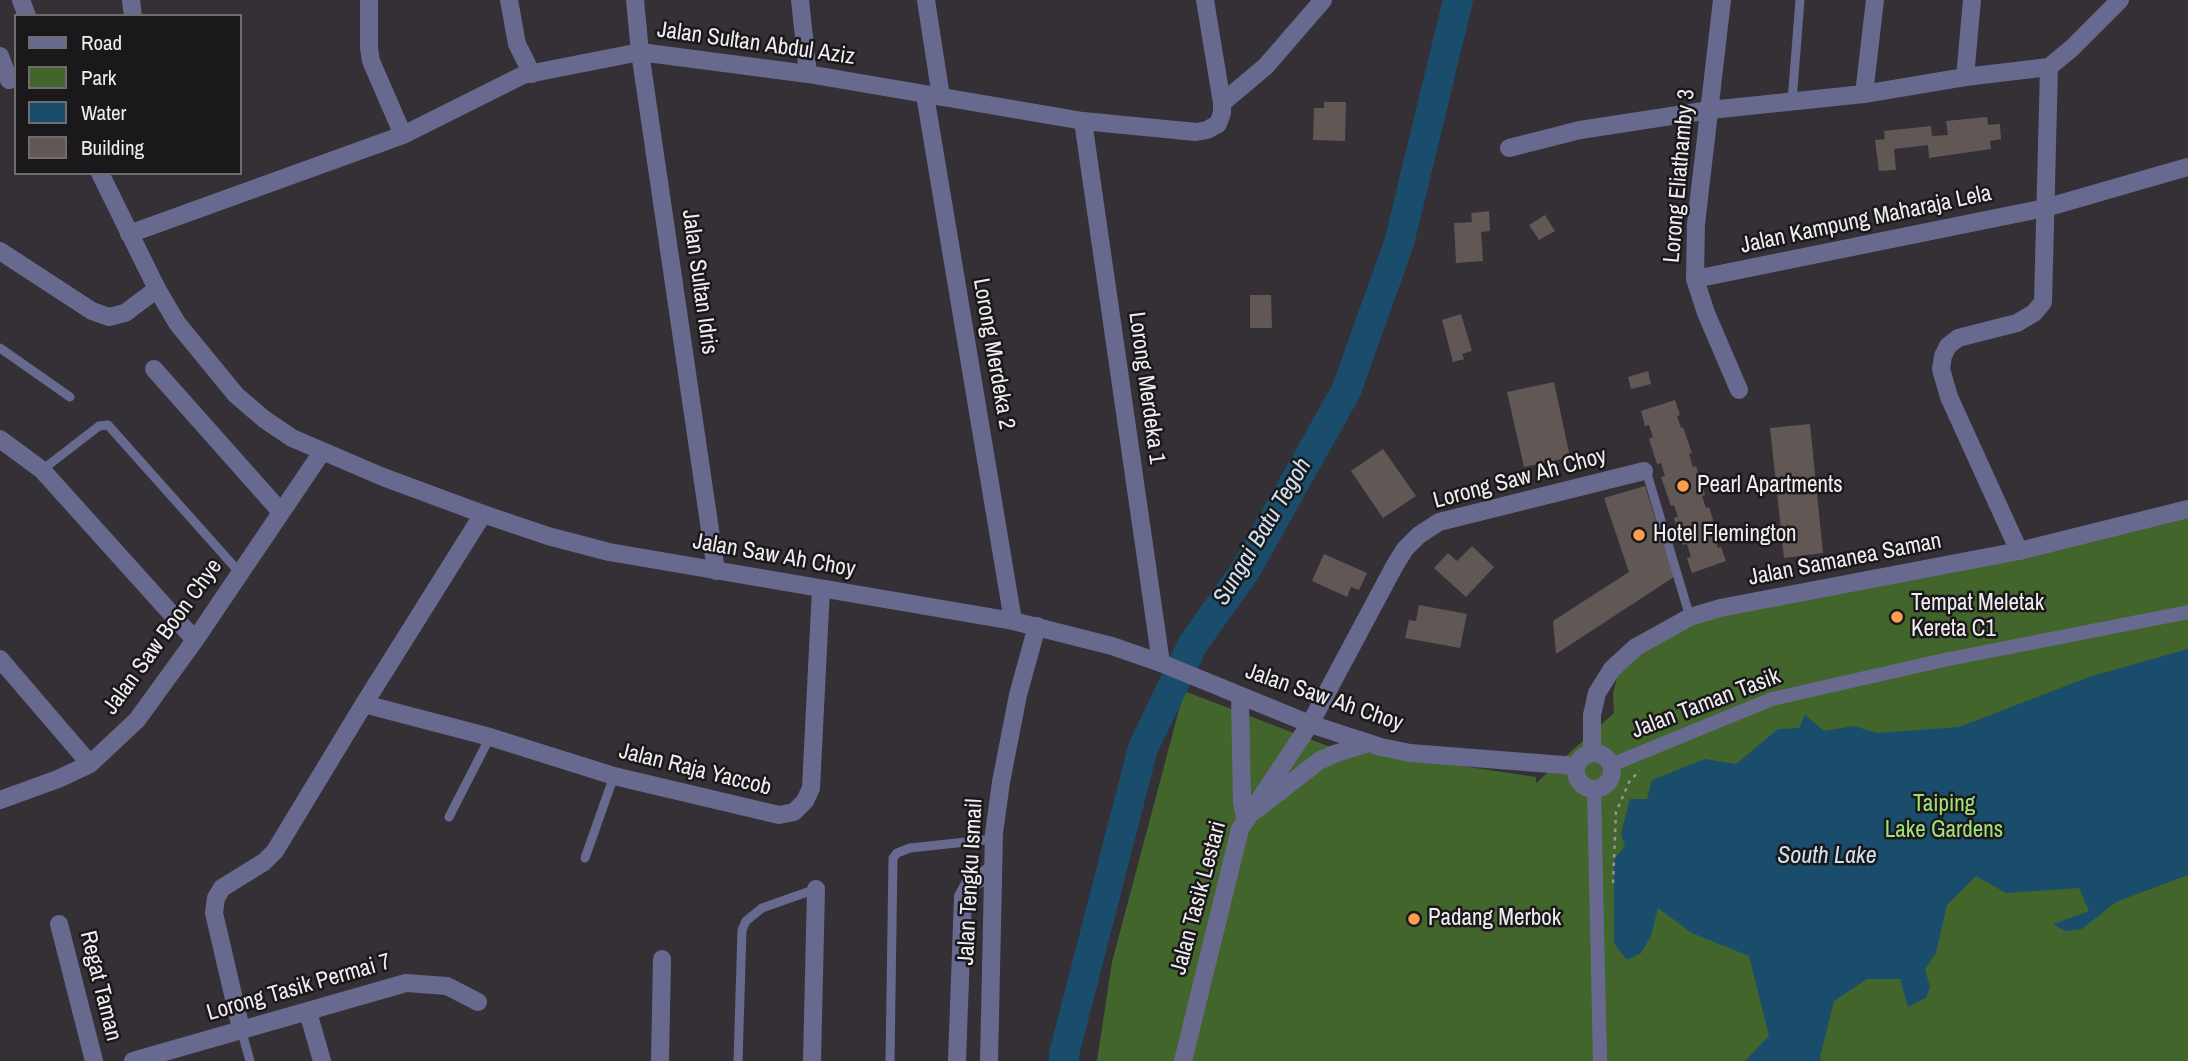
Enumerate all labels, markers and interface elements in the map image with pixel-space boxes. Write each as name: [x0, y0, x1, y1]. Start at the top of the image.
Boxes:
legend: [14, 14, 242, 175]
street label: Jalan Sultan Abdul Aziz: [655, 16, 857, 72]
text: Road: [81, 28, 122, 57]
text: Park: [81, 63, 116, 92]
street label: Lorong Eliathamby 3: [1659, 88, 1701, 264]
text: Water: [81, 98, 126, 127]
text: Building: [81, 133, 144, 162]
street label: Jalan Kampung Maharaja Lela: [1738, 180, 1994, 260]
street label: Jalan Sultan Idris: [675, 208, 723, 356]
street label: Lorong Merdeka 2: [966, 276, 1020, 432]
street label: Lorong Merdeka 1: [1122, 310, 1170, 466]
street label: Lorong Saw Ah Choy: [1430, 443, 1610, 515]
water label: Sungai Batu Tegoh: [1208, 453, 1318, 611]
place label: Pearl Apartments: [1697, 472, 1843, 500]
marker: Pearl Apartments: [1675, 478, 1691, 494]
place label: Hotel Flemington: [1653, 521, 1797, 549]
marker: Hotel Flemington: [1631, 527, 1647, 543]
street label: Jalan Saw Ah Choy: [691, 528, 857, 584]
street label: Jalan Samanea Saman: [1746, 528, 1944, 592]
street label: Jalan Saw Boon Chye: [97, 554, 229, 720]
place label: Tempat Meletak Kereta C1: [1911, 590, 2044, 644]
marker: Tempat Meletak Kereta C1: [1889, 609, 1905, 625]
street label: Jalan Saw Ah Choy: [1242, 658, 1406, 738]
street label: Jalan Taman Tasik: [1628, 663, 1784, 745]
street label: Jalan Raja Yaccob: [616, 738, 774, 802]
park label: Taiping Lake Gardens: [1885, 791, 2003, 845]
street label: Jalan Tengku Ismail: [953, 798, 989, 966]
street label: Jalan Tasik Lestari: [1165, 818, 1233, 978]
water label: South Lake: [1777, 843, 1877, 871]
place label: Padang Merbok: [1428, 905, 1561, 933]
marker: Padang Merbok: [1406, 911, 1422, 927]
street label: Regat Taman: [73, 928, 127, 1044]
street label: Lorong Tasik Permai 7: [204, 949, 394, 1027]

